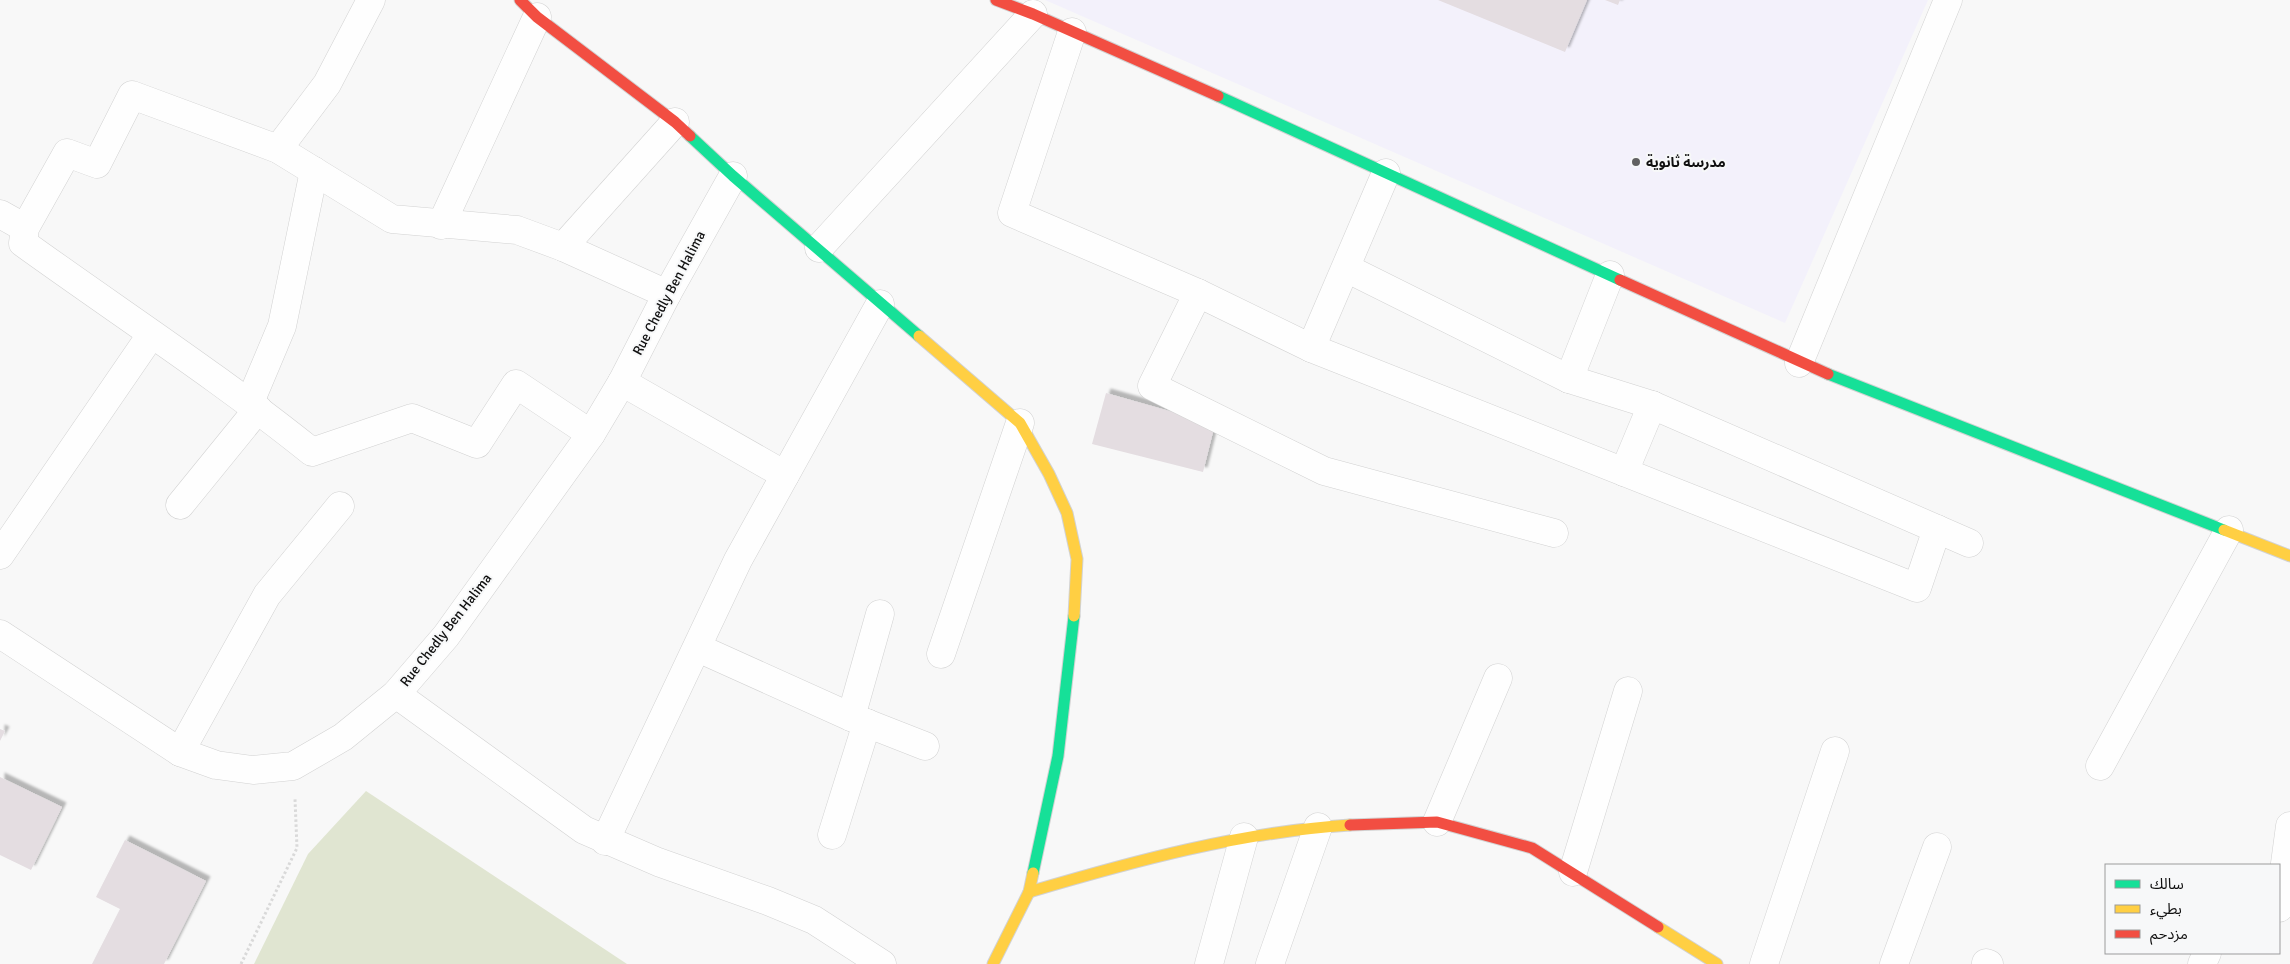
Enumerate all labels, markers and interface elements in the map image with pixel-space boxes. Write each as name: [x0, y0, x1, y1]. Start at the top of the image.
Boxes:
place label: مدرسة ثانوية: [1646, 154, 1726, 171]
marker: مدرسة ثانوية: [1630, 156, 1642, 168]
street label: Rue Chedly Ben Halima: [629, 228, 709, 358]
street label: Rue Chedly Ben Halima: [397, 570, 495, 690]
legend: [2105, 864, 2280, 954]
text: سالك: [2150, 875, 2184, 893]
text: بطيء: [2150, 900, 2182, 920]
text: مزدحم: [2150, 925, 2188, 945]

